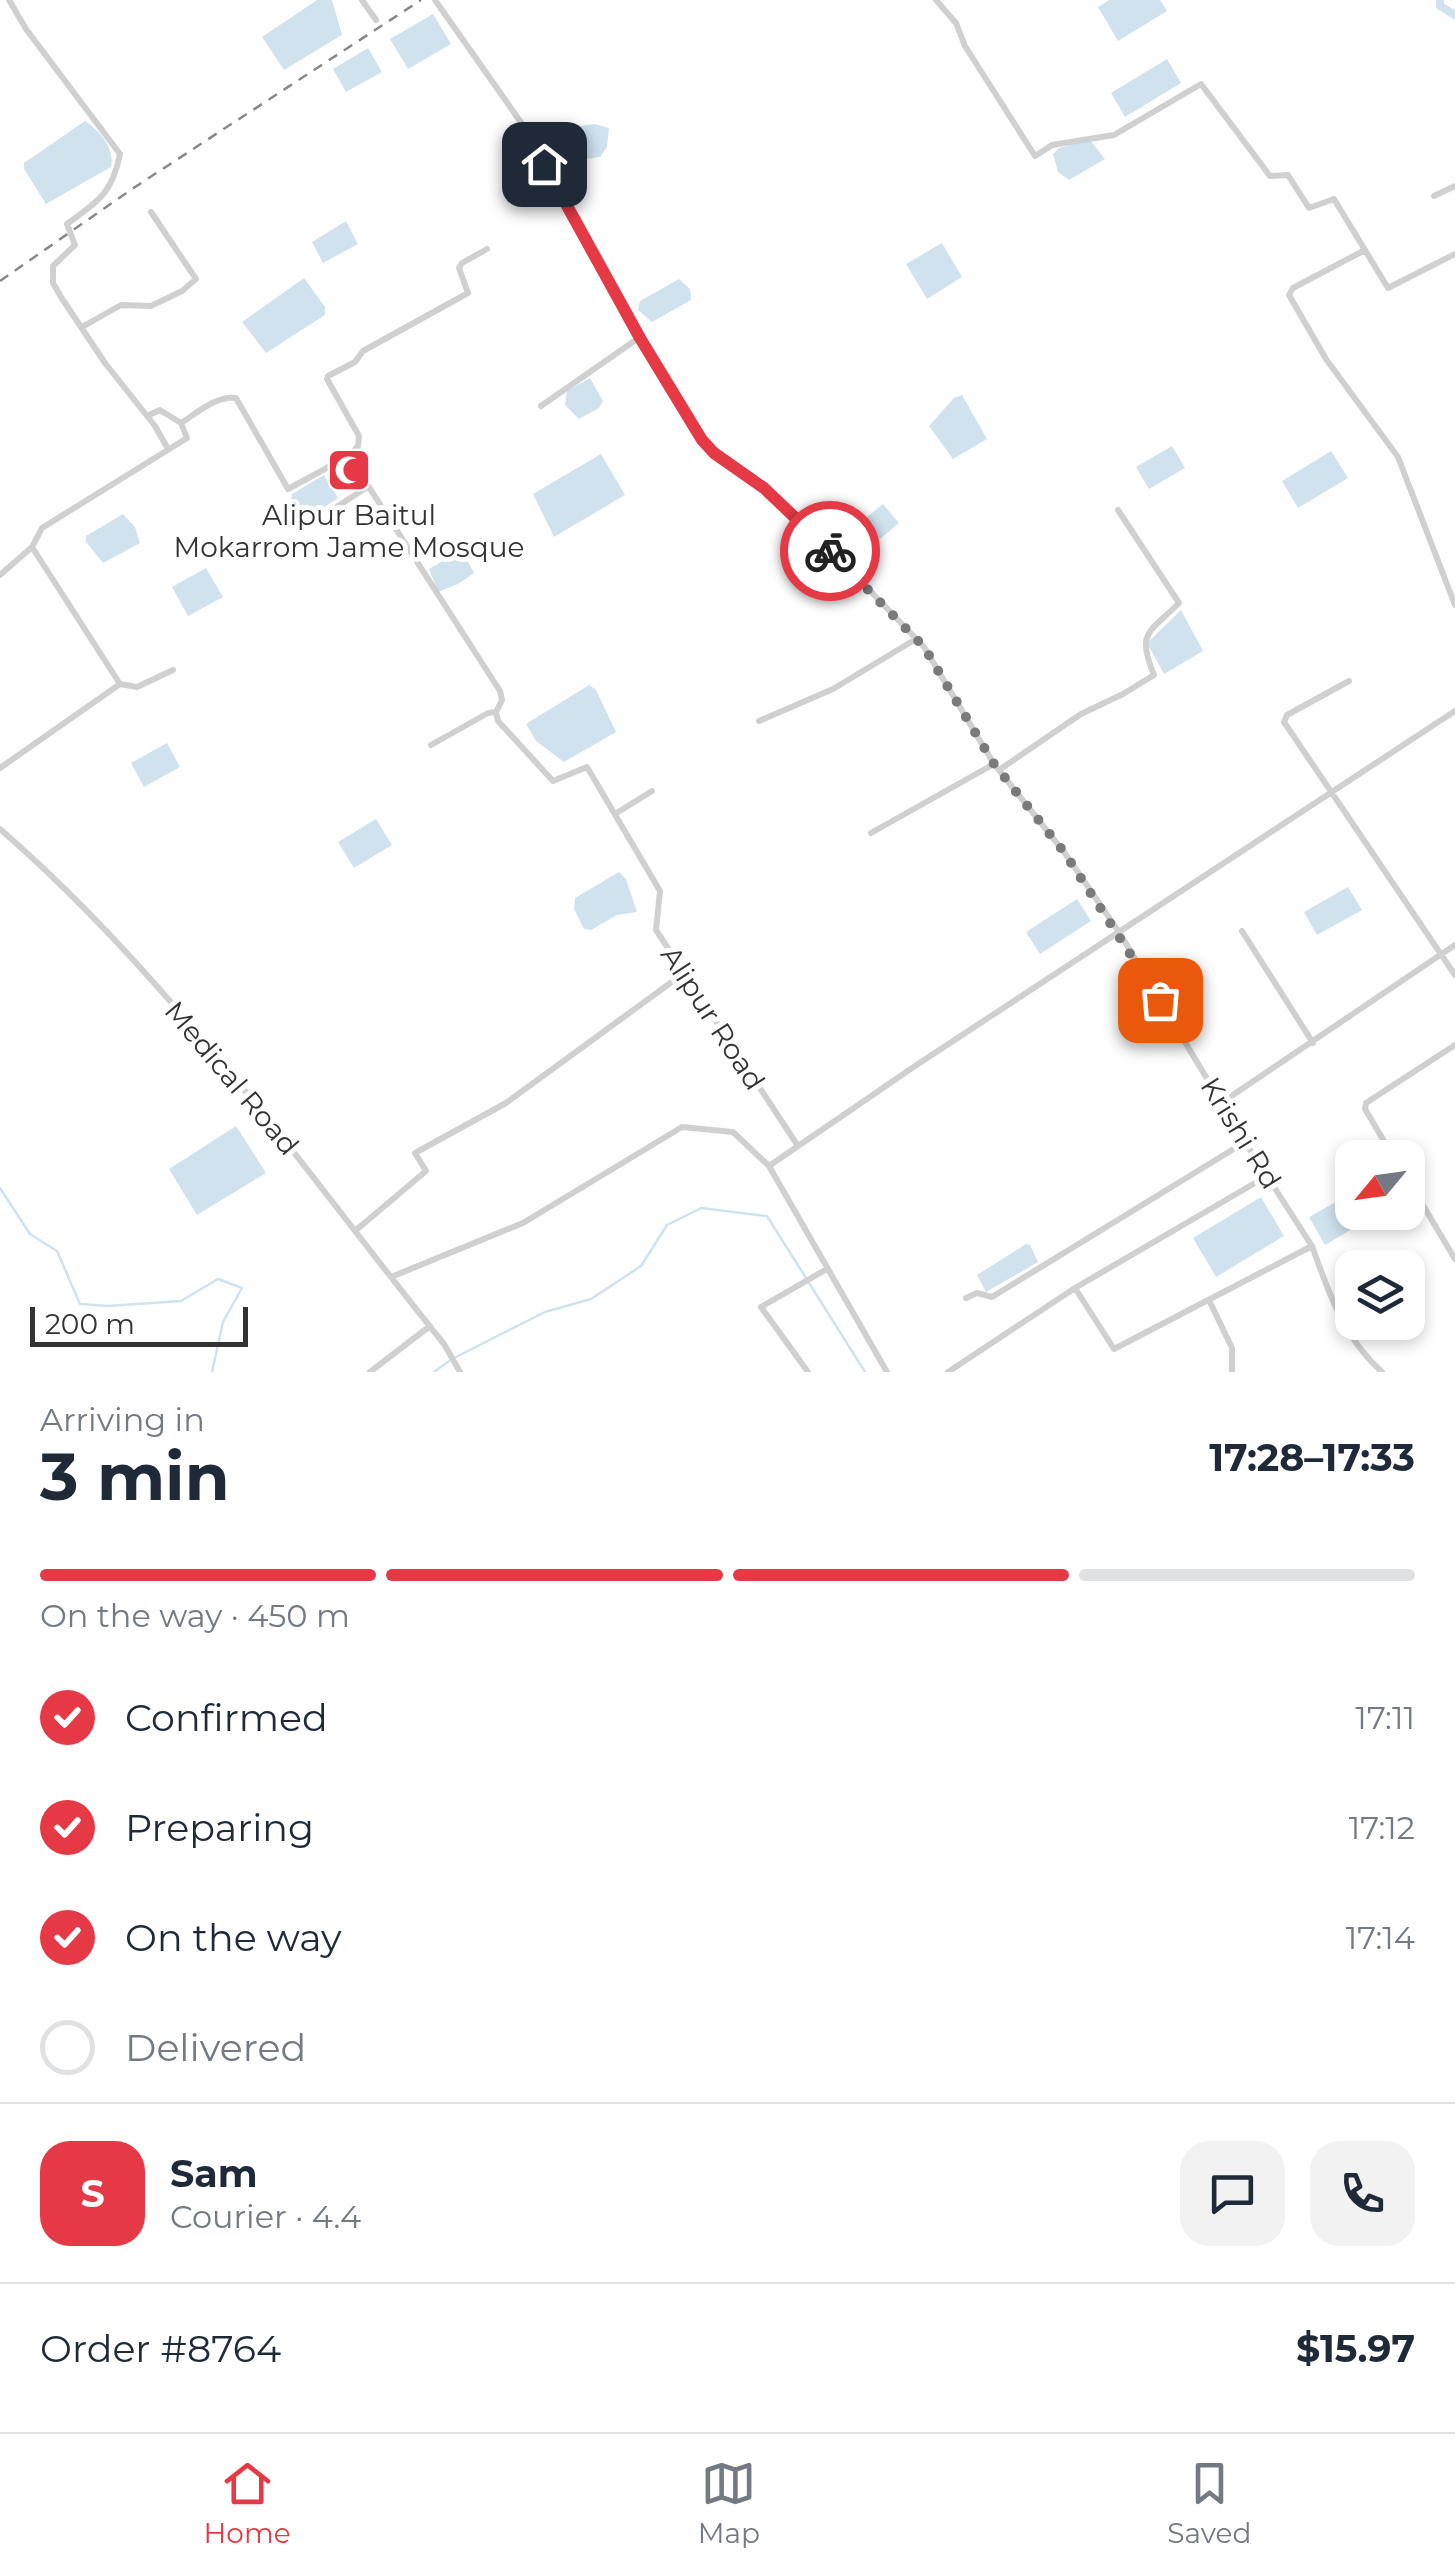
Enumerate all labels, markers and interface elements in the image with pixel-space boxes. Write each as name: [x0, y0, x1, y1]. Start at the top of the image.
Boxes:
pin: [502, 122, 587, 207]
icon: home: [517, 137, 572, 192]
mosque icon: Alipur Baitul Mokarrom Jame Mosque: [326, 447, 372, 493]
place label: Alipur Baitul Mokarrom Jame Mosque: [174, 498, 524, 564]
courier: [780, 501, 880, 601]
icon: bike: [803, 524, 858, 579]
street label: Alipur Road: [654, 940, 772, 1096]
pin: [1118, 958, 1203, 1043]
icon: bag: [1133, 973, 1188, 1028]
street label: Medical Road: [158, 994, 306, 1162]
street label: Krishi Rd: [1193, 1071, 1289, 1195]
north arrow: [1335, 1140, 1425, 1230]
map controls: [1335, 1140, 1425, 1340]
button: layers: [1335, 1250, 1425, 1340]
scale bar: [30, 1302, 248, 1346]
text: 200 m: [45, 1307, 135, 1341]
text: Arriving in: [40, 1400, 205, 1439]
text: 17:28–17:33: [1209, 1434, 1415, 1481]
text: 3 min: [40, 1437, 230, 1516]
text: On the way · 450 m: [40, 1596, 350, 1635]
icon: check: [40, 1690, 95, 1745]
text: Confirmed: [125, 1694, 328, 1741]
text: 17:11: [1355, 1698, 1415, 1737]
icon: check: [40, 1800, 95, 1855]
text: Preparing: [125, 1804, 314, 1851]
text: 17:12: [1349, 1808, 1415, 1847]
icon: check: [40, 1910, 95, 1965]
text: On the way: [125, 1914, 342, 1961]
text: 17:14: [1346, 1918, 1415, 1957]
text: Delivered: [125, 2024, 306, 2071]
button: chat: [1180, 2141, 1285, 2246]
button: phone: [1310, 2141, 1415, 2246]
text: Sam: [170, 2150, 258, 2197]
text: S: [80, 2170, 105, 2217]
text: Courier · 4.4: [170, 2197, 361, 2236]
text: Order #8764: [40, 2325, 281, 2372]
text: $15.97: [1296, 2325, 1415, 2372]
tab: Home: [204, 2456, 291, 2550]
tab: Map: [698, 2456, 760, 2550]
tab: Saved: [1167, 2456, 1251, 2550]

